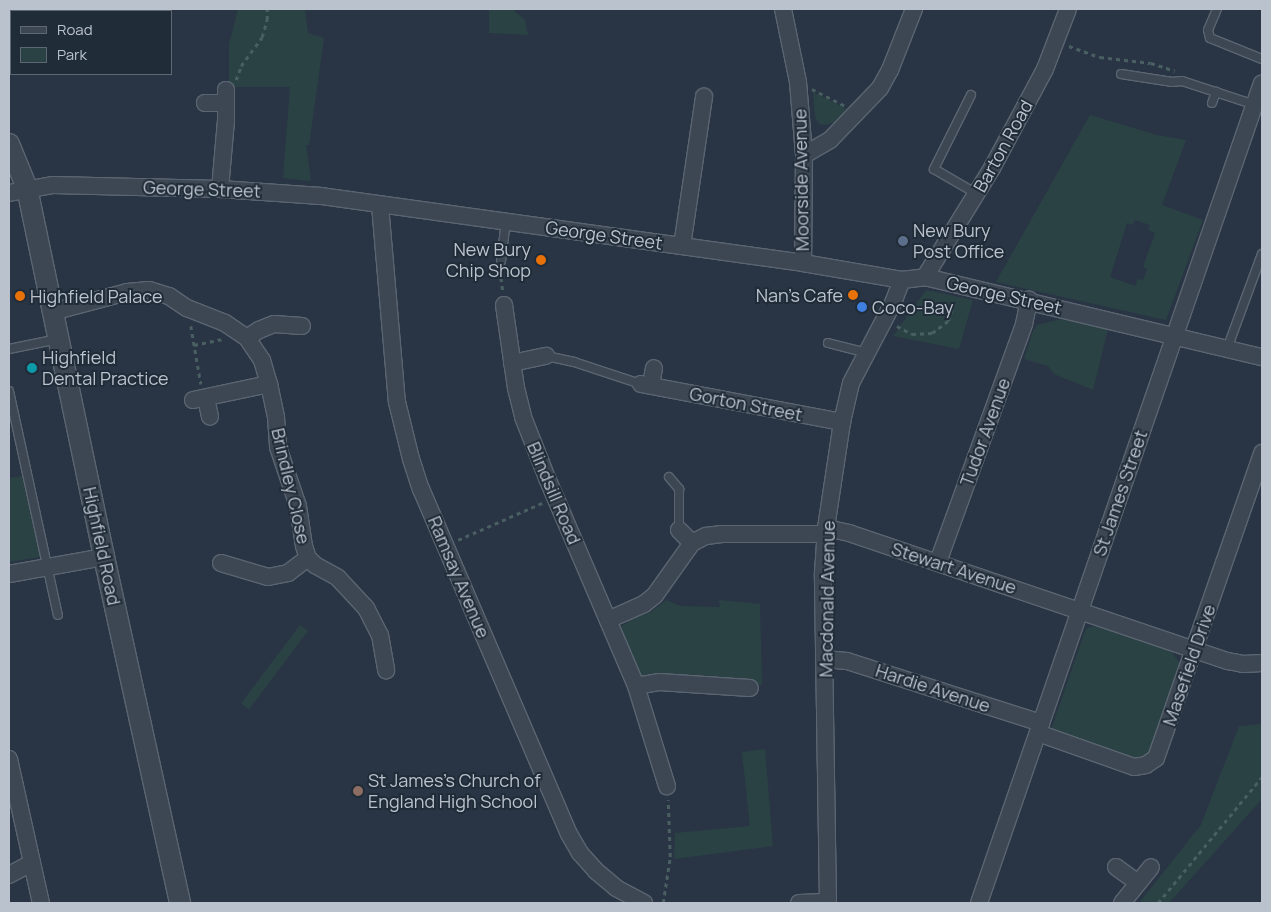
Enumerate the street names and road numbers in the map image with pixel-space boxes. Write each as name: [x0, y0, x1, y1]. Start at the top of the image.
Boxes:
street label: Barton Road: [969, 96, 1037, 196]
street label: Moorside Avenue: [789, 109, 813, 251]
street label: George Street: [143, 176, 261, 202]
street label: George Street: [544, 216, 664, 254]
street label: George Street: [944, 271, 1064, 319]
street label: Tudor Avenue: [955, 375, 1015, 489]
street label: Gorton Street: [688, 382, 804, 426]
street label: Brindley Close: [267, 426, 315, 546]
street label: St James Street: [1088, 427, 1152, 559]
street label: Blindsill Road: [523, 439, 585, 547]
street label: Highfield Road: [79, 485, 125, 607]
street label: Ramsay Avenue: [424, 513, 494, 641]
street label: Macdonald Avenue: [815, 520, 839, 678]
street label: Stewart Avenue: [889, 538, 1019, 598]
street label: Masefield Drive: [1158, 601, 1220, 729]
street label: Hardie Avenue: [873, 659, 993, 717]

